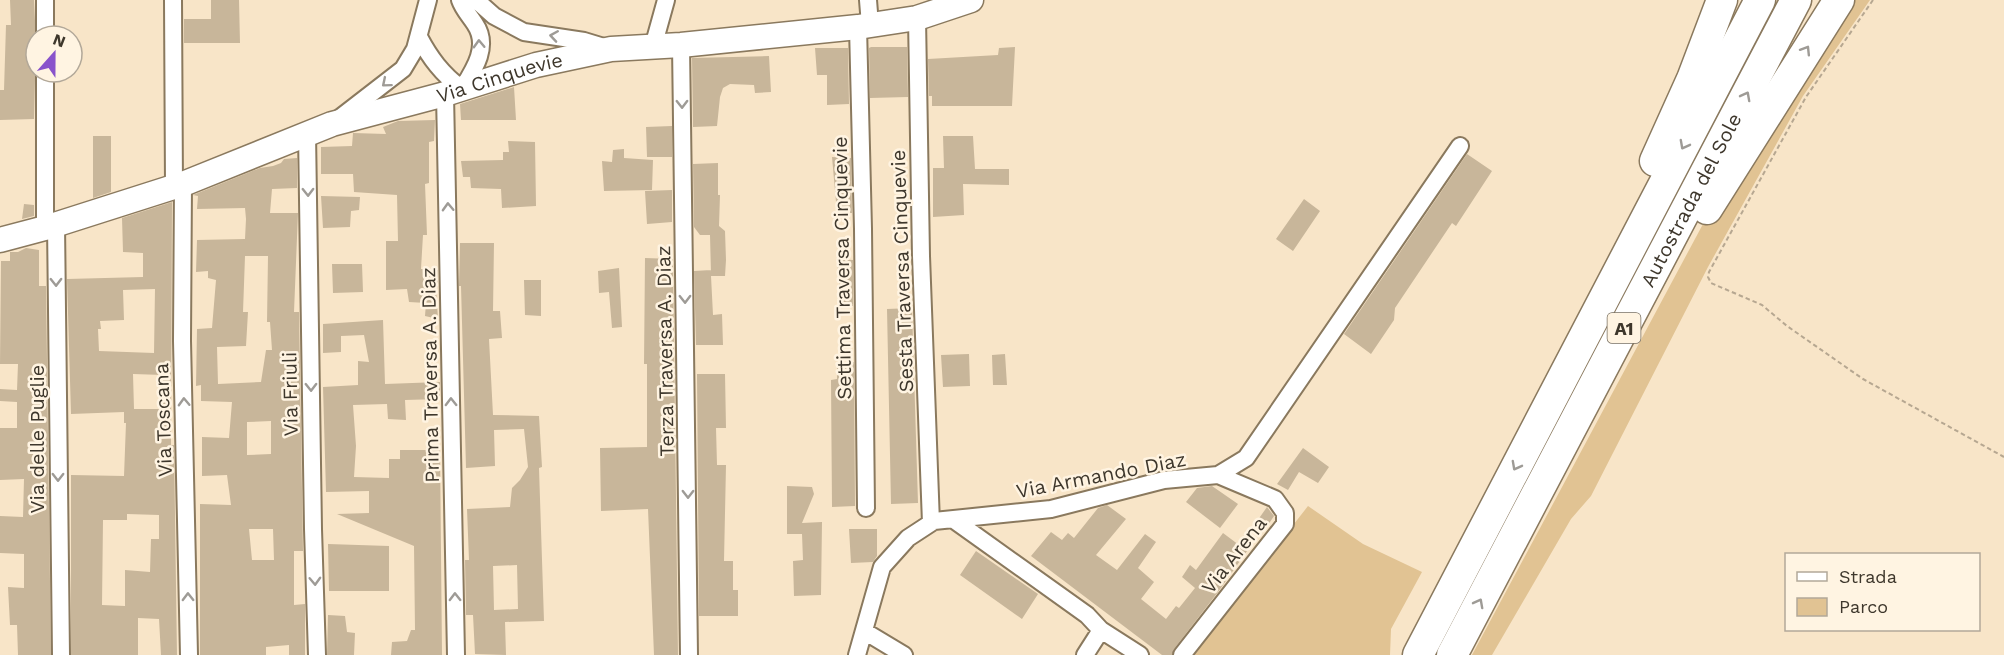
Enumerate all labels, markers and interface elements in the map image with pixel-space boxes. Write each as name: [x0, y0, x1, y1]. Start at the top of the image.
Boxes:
north arrow: [24, 24, 84, 84]
text: N: [50, 29, 68, 51]
one-way arrow: [549, 30, 559, 43]
one-way arrow: [473, 39, 486, 48]
one-way arrow: [1799, 46, 1811, 56]
street label: Via Cinquevie: [434, 48, 565, 108]
one-way arrow: [382, 76, 393, 87]
one-way arrow: [1739, 92, 1750, 102]
one-way arrow: [676, 99, 688, 108]
street label: Autostrada del Sole: [1635, 109, 1746, 291]
street label: Settima Traversa Cinquevie: [828, 136, 856, 400]
one-way arrow: [1680, 139, 1691, 149]
street label: Sesta Traversa Cinquevie: [886, 149, 918, 393]
one-way arrow: [302, 187, 314, 196]
one-way arrow: [441, 202, 454, 211]
street label: Terza Traversa A. Diaz: [651, 245, 679, 457]
street label: Prima Traversa A. Diaz: [416, 267, 444, 483]
one-way arrow: [50, 278, 62, 287]
one-way arrow: [679, 294, 691, 303]
road number: A1: [1608, 313, 1640, 343]
street label: Via Friuli: [277, 351, 303, 437]
street label: Via Toscana: [149, 363, 177, 477]
street label: Via delle Puglie: [25, 365, 49, 513]
one-way arrow: [305, 382, 317, 391]
one-way arrow: [178, 397, 190, 406]
one-way arrow: [445, 397, 457, 406]
street label: Via Armando Diaz: [1014, 447, 1188, 503]
one-way arrow: [1512, 460, 1523, 471]
one-way arrow: [52, 473, 64, 482]
one-way arrow: [682, 489, 694, 498]
street label: Via Arena: [1196, 512, 1272, 598]
legend: [1785, 553, 1980, 631]
text: Strada: [1839, 566, 1897, 587]
one-way arrow: [309, 577, 321, 586]
one-way arrow: [182, 592, 194, 601]
one-way arrow: [449, 592, 461, 601]
text: Parco: [1839, 596, 1888, 617]
one-way arrow: [1472, 598, 1484, 609]

